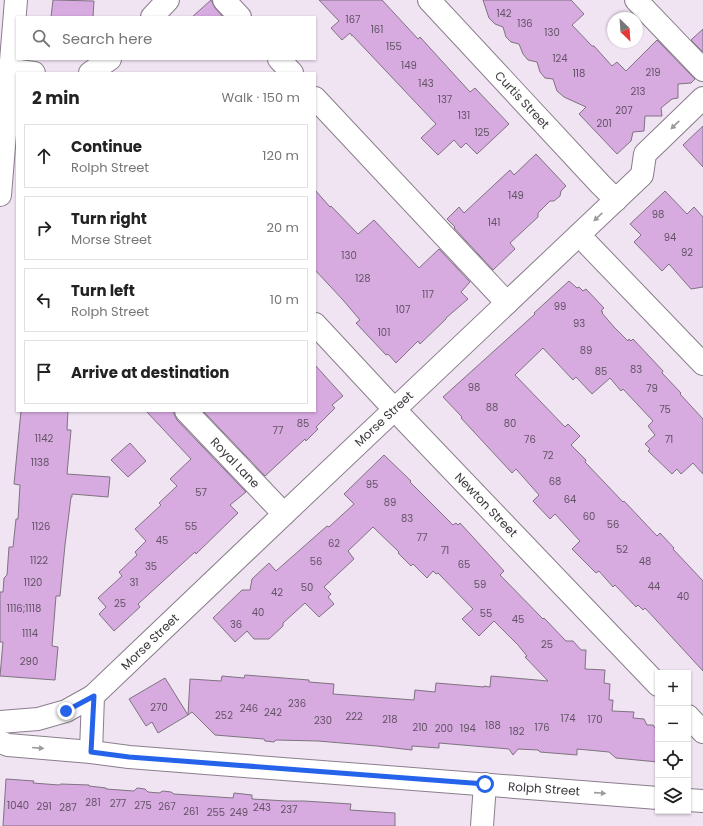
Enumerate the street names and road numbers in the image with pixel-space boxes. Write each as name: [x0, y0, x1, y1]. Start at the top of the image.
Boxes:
street label: Curtis Street: [491, 67, 554, 132]
street label: Morse Street: [351, 387, 417, 450]
street label: Royal Lane: [207, 434, 264, 492]
street label: Newton Street: [451, 469, 522, 541]
street label: Morse Street: [117, 610, 182, 674]
street label: Rolph Street: [507, 778, 581, 799]

